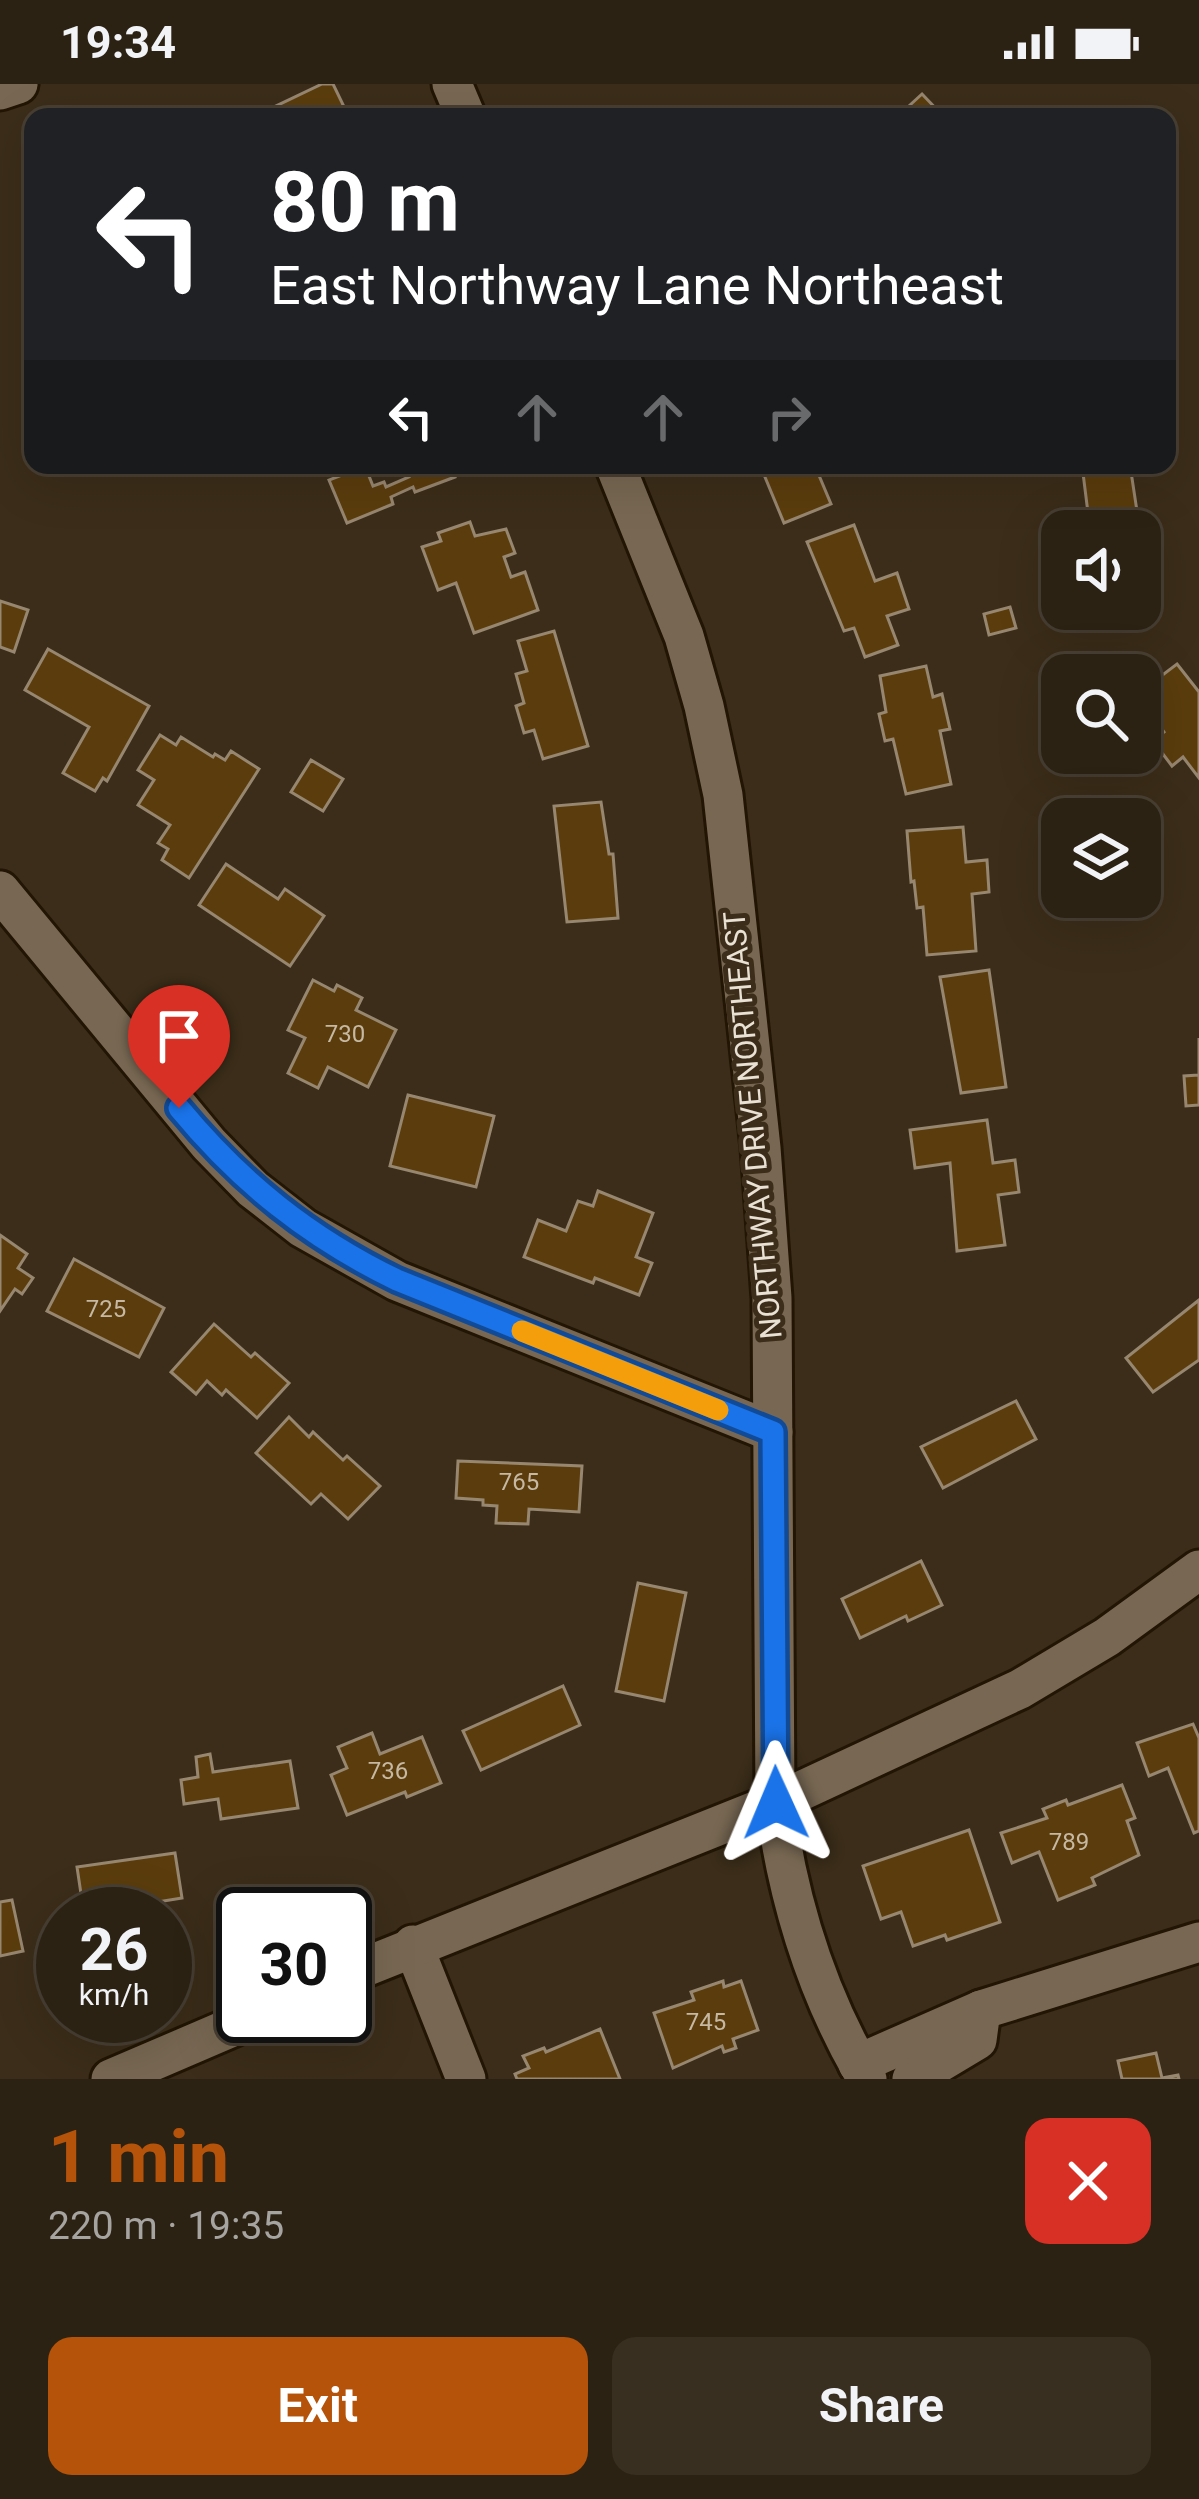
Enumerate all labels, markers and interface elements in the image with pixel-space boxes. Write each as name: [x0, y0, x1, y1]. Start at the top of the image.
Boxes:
text: 19:34: [60, 16, 176, 69]
text: 80 m: [270, 153, 460, 252]
icon: left: [72, 156, 228, 312]
text: East Northway Lane Northeast: [270, 254, 1004, 317]
icon: left: [378, 384, 444, 450]
icon: ahead: [504, 384, 570, 450]
icon: ahead: [630, 384, 696, 450]
icon: right: [756, 384, 822, 450]
map controls: [1041, 510, 1161, 918]
button: sound: [1041, 510, 1161, 630]
button: search: [1041, 654, 1161, 774]
button: layers: [1041, 798, 1161, 918]
street label: NORTHWAY DRIVE NORTHEAST: [716, 910, 789, 1340]
pin: [128, 985, 230, 1108]
icon: arrive: [146, 1003, 212, 1069]
house number: 730: [325, 1020, 365, 1048]
house number: 725: [86, 1295, 126, 1323]
house number: 765: [499, 1468, 539, 1496]
position arrow: [713, 1740, 839, 1866]
house number: 736: [368, 1757, 408, 1785]
house number: 789: [1049, 1828, 1089, 1856]
speed limit sign: 30: [216, 1887, 372, 2043]
text: 26: [80, 1914, 148, 1985]
text: km/h: [79, 1977, 149, 2012]
house number: 745: [686, 2008, 726, 2036]
text: 1 min: [48, 2115, 229, 2200]
button: close: [1025, 2118, 1151, 2244]
text: 220 m · 19:35: [48, 2203, 284, 2249]
button: Exit: [48, 2337, 588, 2475]
button: Share: [612, 2337, 1151, 2475]

